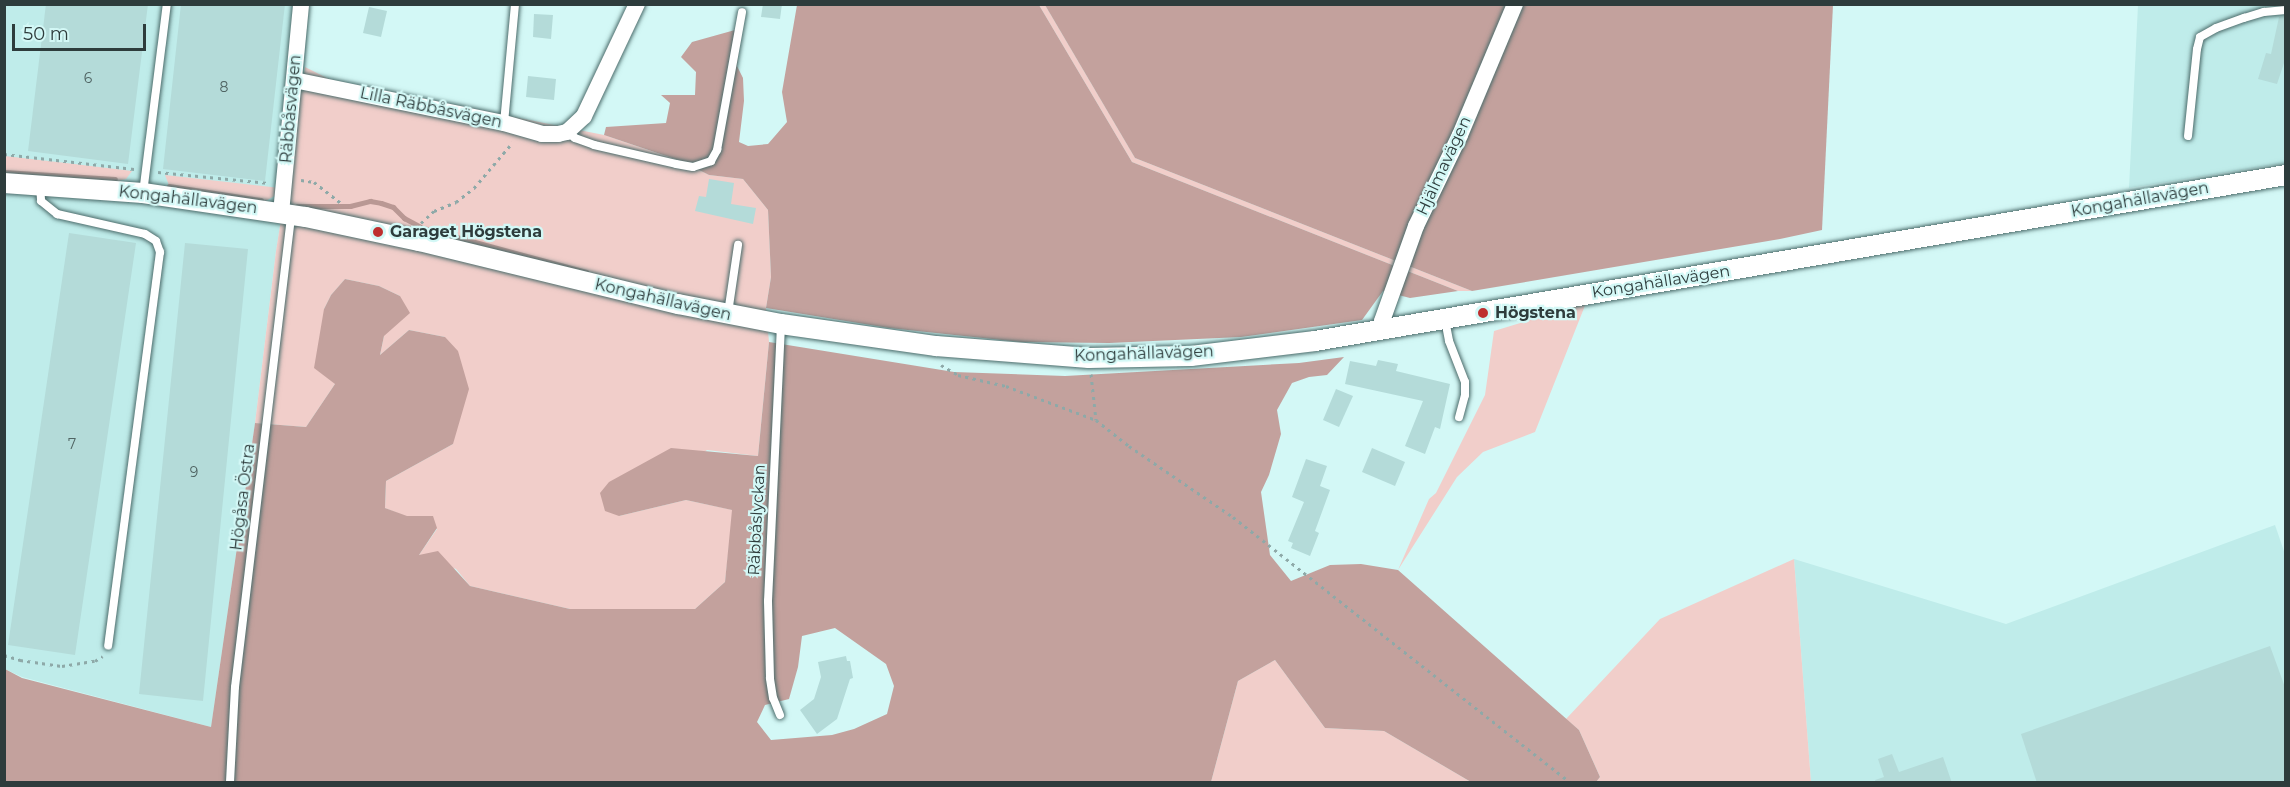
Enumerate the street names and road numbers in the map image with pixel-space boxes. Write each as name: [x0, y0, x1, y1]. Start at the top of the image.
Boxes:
street label: Räbbåsvägen: [277, 54, 305, 164]
street label: Lilla Räbbåsvägen: [358, 84, 504, 132]
street label: Hjälmavägen: [1413, 113, 1475, 219]
street label: Kongahällavägen: [2070, 178, 2210, 222]
street label: Kongahällavägen: [118, 182, 258, 218]
street label: Kongahällavägen: [1591, 262, 1731, 302]
street label: Kongahällavägen: [593, 275, 733, 325]
street label: Kongahällavägen: [1074, 342, 1214, 366]
street label: Högåsa Östra: [227, 442, 259, 552]
street label: Räbbåslyckan: [745, 464, 769, 576]

